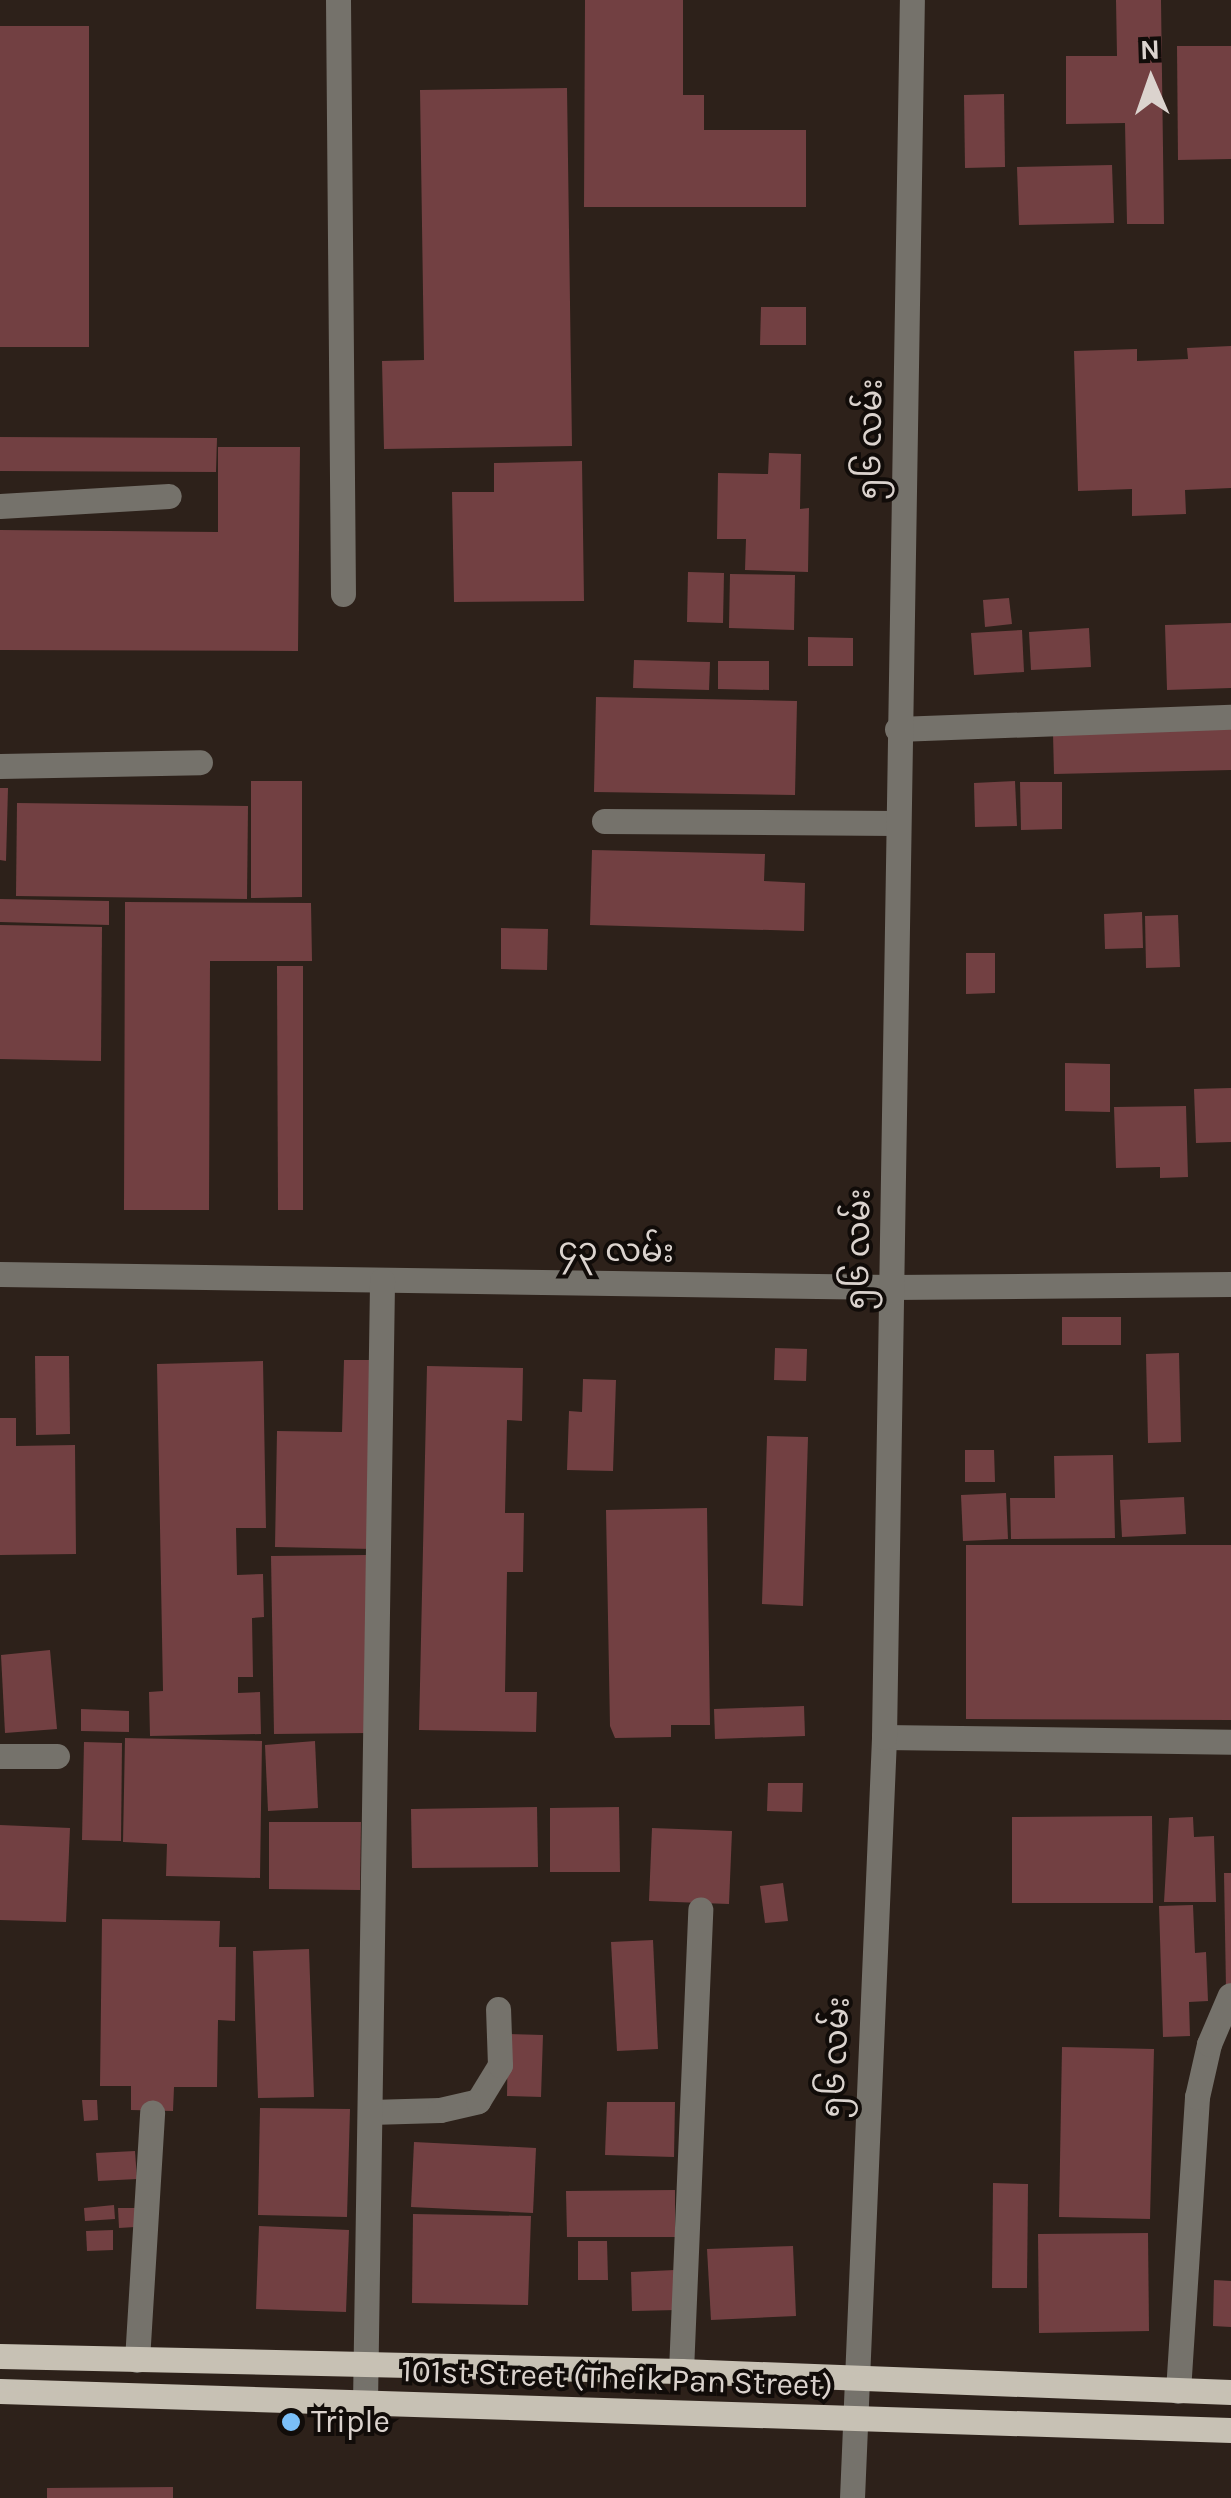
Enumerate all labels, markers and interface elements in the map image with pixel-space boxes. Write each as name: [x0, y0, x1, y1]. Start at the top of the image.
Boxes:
north arrow: [1101, 30, 1201, 130]
text: N: [1139, 33, 1161, 66]
street label: ၅၆ လမ်း: [851, 378, 891, 500]
street label: ၅၆ လမ်း: [839, 1188, 879, 1310]
street label: ၄၃ လမ်း: [558, 1231, 674, 1271]
street label: ၅၆ လမ်း: [814, 1996, 858, 2118]
street label: 101st Street (Theik Pan Street): [401, 2352, 833, 2406]
place label: Triple: [311, 2403, 390, 2441]
marker: Triple: [280, 2411, 302, 2433]

